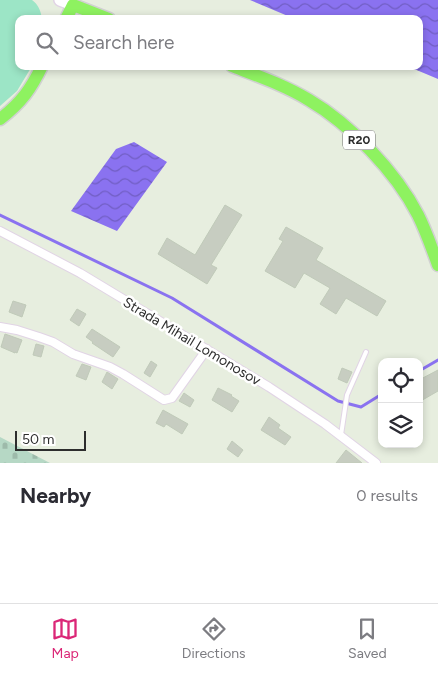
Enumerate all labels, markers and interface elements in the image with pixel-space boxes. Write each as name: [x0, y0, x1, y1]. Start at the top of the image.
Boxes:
search box: [15, 15, 423, 70]
icon: search: [33, 29, 61, 57]
text: Search here: [73, 31, 175, 54]
road number: R20: [343, 130, 375, 150]
street label: Strada Mihail Lomonosov: [120, 294, 264, 390]
map controls: [378, 358, 423, 448]
button: locate: [378, 358, 423, 403]
button: layers: [378, 403, 423, 448]
scale bar: [15, 428, 86, 451]
text: 50 m: [22, 431, 54, 448]
text: Nearby: [20, 483, 91, 508]
text: 0 results: [356, 486, 418, 505]
tab: Map: [51, 615, 79, 662]
tab: Directions: [182, 615, 246, 662]
tab: Saved: [348, 615, 387, 662]

